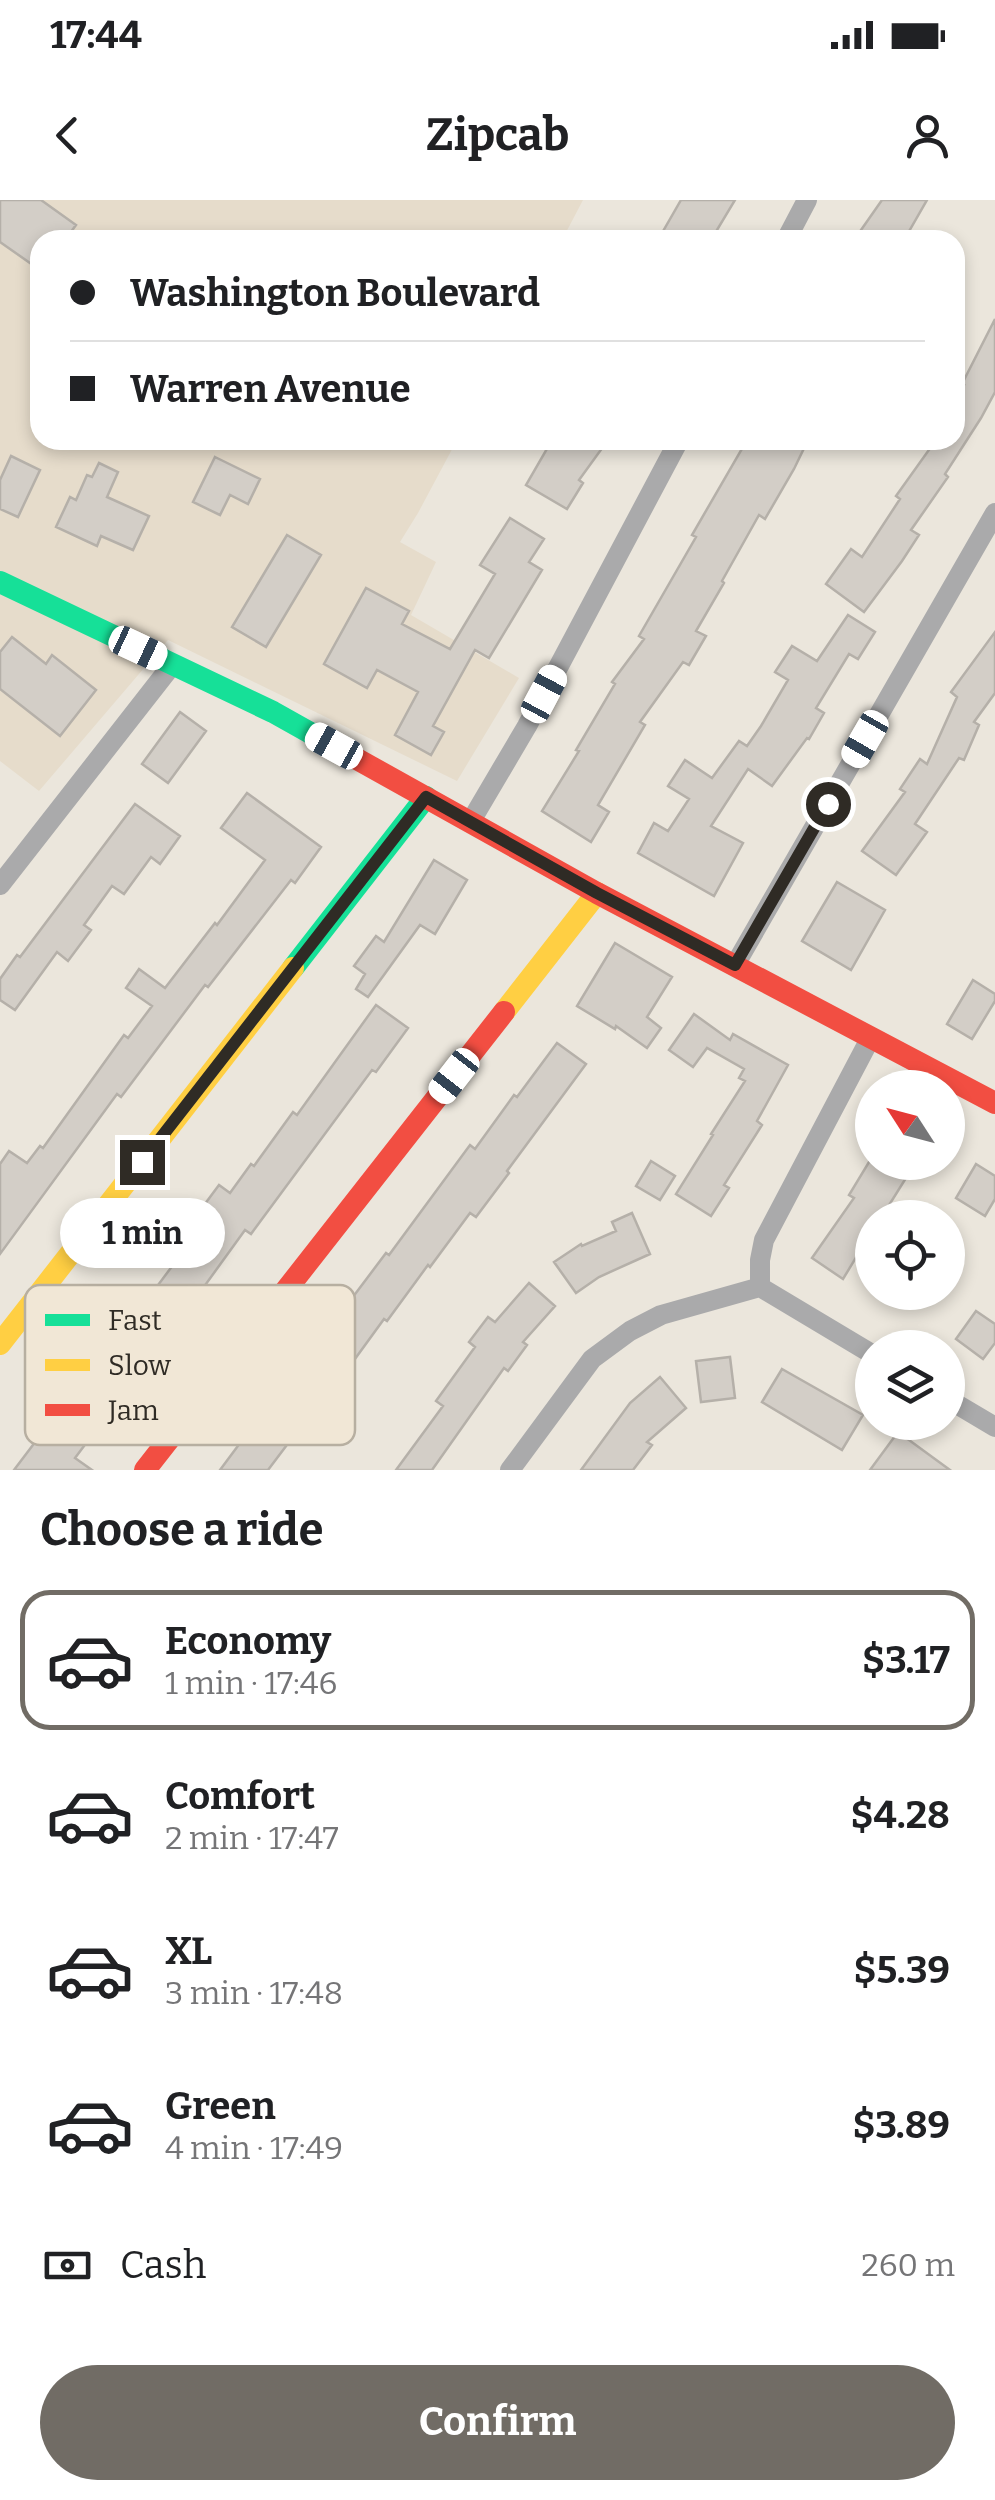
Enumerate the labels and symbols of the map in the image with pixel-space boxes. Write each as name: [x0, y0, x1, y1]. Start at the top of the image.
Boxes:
car: [104, 622, 172, 674]
car: [517, 660, 571, 728]
car: [837, 706, 893, 772]
car: [300, 718, 368, 774]
route start: [806, 782, 851, 827]
car: [424, 1043, 484, 1109]
north arrow: [855, 1070, 965, 1180]
route end: [120, 1140, 165, 1185]
callout: 1 min: [59, 1197, 224, 1267]
legend: [25, 1285, 355, 1445]
text: Fast: [108, 1304, 162, 1337]
text: Slow: [108, 1349, 171, 1382]
text: Jam: [107, 1394, 159, 1427]

